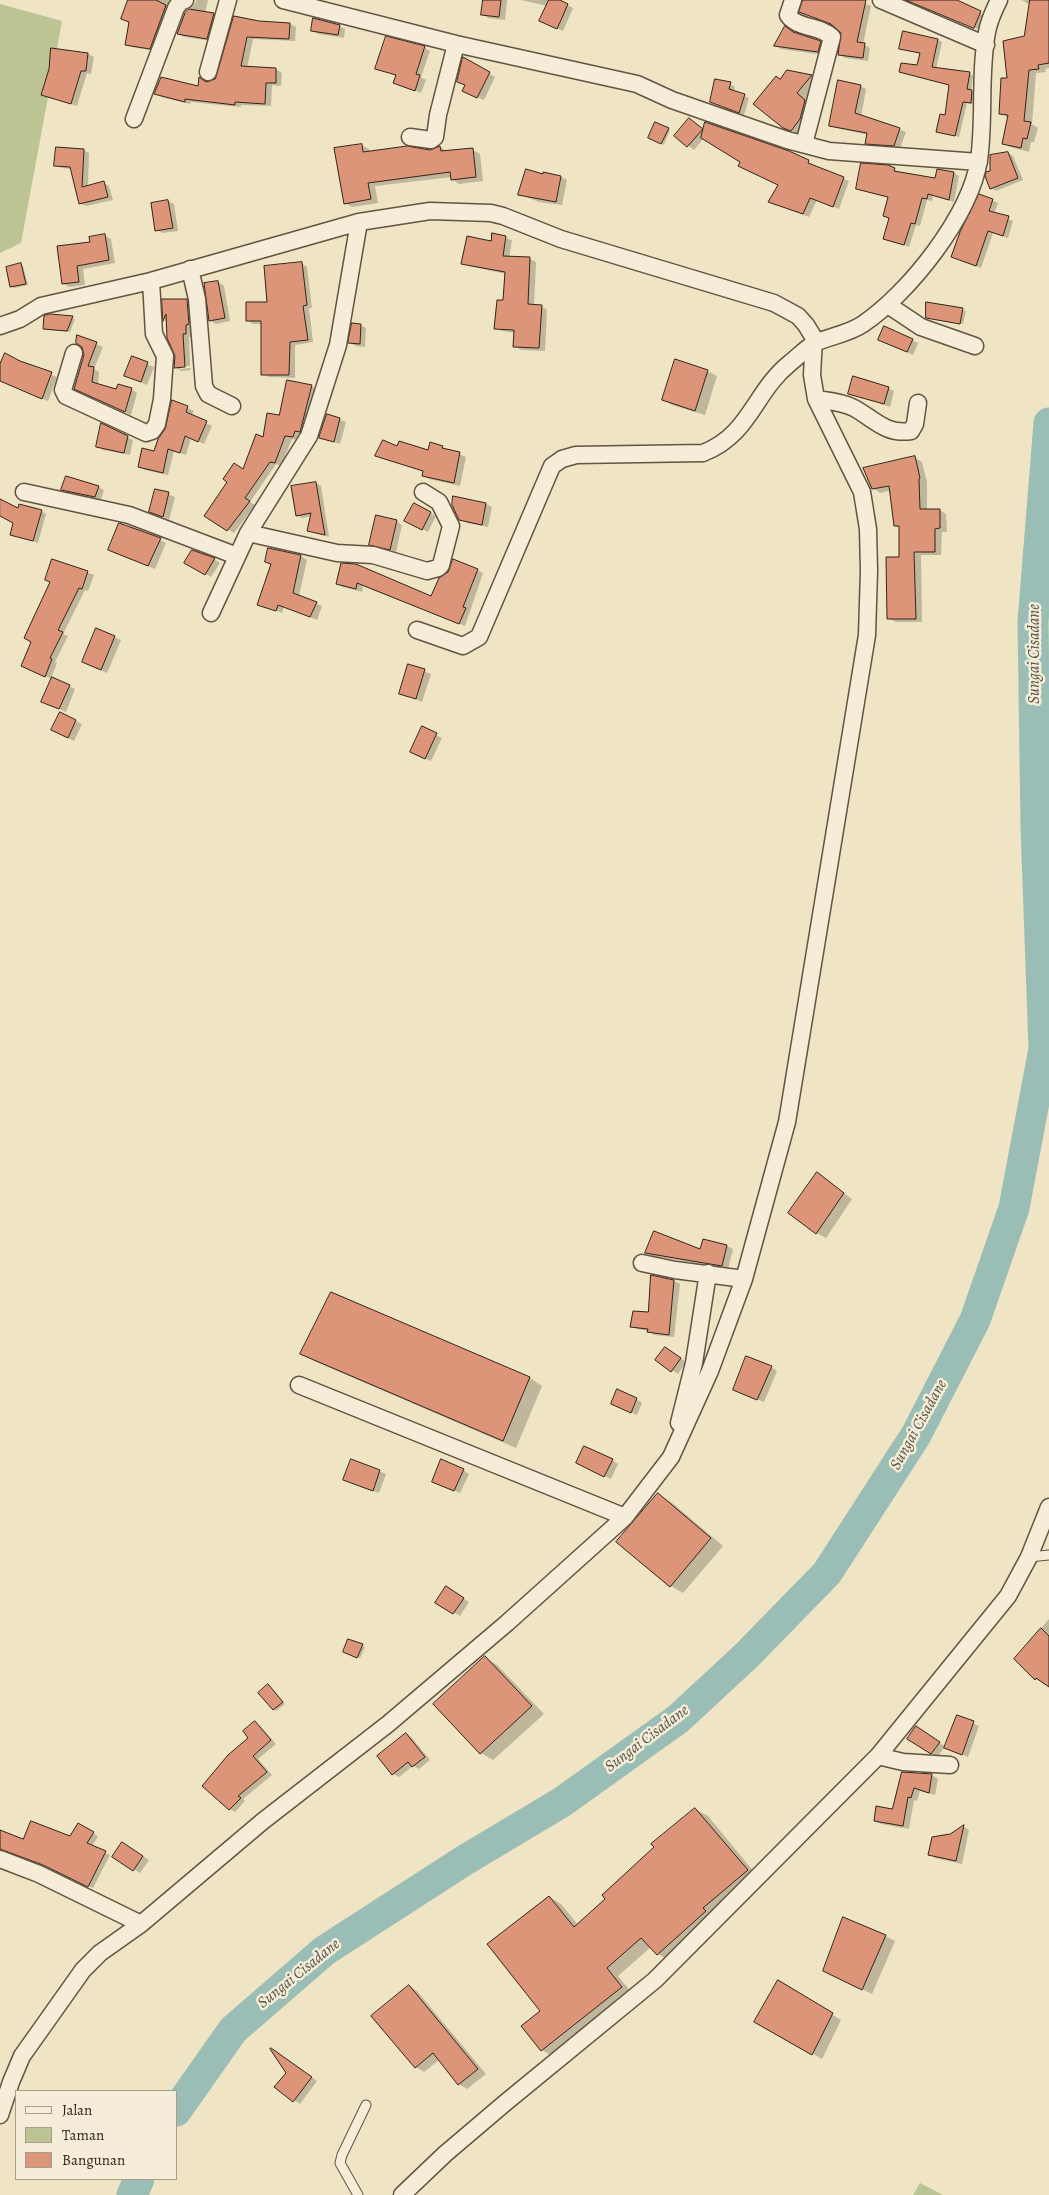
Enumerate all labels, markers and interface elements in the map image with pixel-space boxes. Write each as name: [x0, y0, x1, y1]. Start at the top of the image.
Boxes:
water label: Sungai Cisadane: [1025, 604, 1045, 704]
water label: Sungai Cisadane: [886, 1377, 952, 1473]
water label: Sungai Cisadane: [601, 1701, 693, 1777]
water label: Sungai Cisadane: [254, 1935, 344, 2013]
legend: [15, 2090, 178, 2180]
text: Jalan: [62, 2100, 92, 2120]
text: Taman: [62, 2125, 104, 2145]
text: Bangunan: [62, 2150, 125, 2170]

